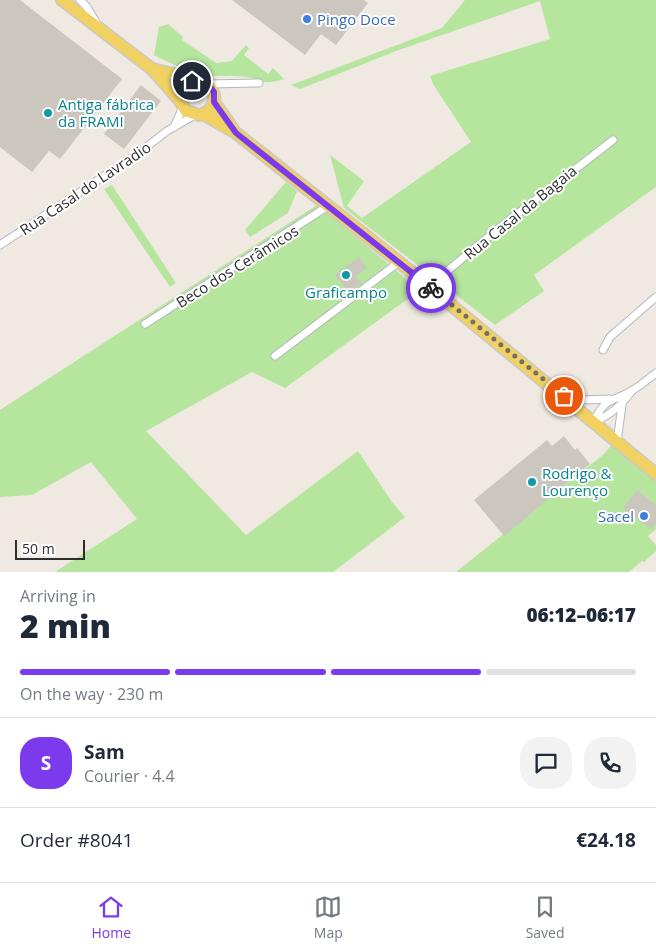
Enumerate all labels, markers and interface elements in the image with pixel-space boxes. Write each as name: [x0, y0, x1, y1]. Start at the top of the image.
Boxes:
place label: Pingo Doce: [317, 9, 396, 29]
marker: Pingo Doce: [301, 13, 313, 25]
pin: [171, 60, 213, 102]
icon: home: [178, 67, 206, 95]
place label: Antiga fábrica da FRAMI: [58, 94, 154, 131]
marker: Antiga fábrica da FRAMI: [42, 107, 54, 119]
street label: Rua Casal do Lavradio: [16, 137, 154, 239]
street label: Rua Casal da Bagaia: [459, 160, 581, 264]
street label: Beco dos Cerâmicos: [172, 220, 302, 312]
courier: [406, 263, 456, 313]
marker: Graficampo: [340, 269, 352, 281]
icon: bike: [417, 274, 445, 302]
place label: Graficampo: [305, 282, 387, 302]
pin: [543, 375, 585, 417]
icon: bag: [550, 382, 578, 410]
place label: Rodrigo & Lourenço: [542, 463, 611, 500]
marker: Rodrigo & Lourenço: [526, 476, 538, 488]
place label: Sacel: [598, 506, 634, 526]
marker: Sacel: [638, 510, 650, 522]
scale bar: [15, 537, 85, 560]
text: 50 m: [22, 539, 55, 558]
text: Arriving in: [20, 585, 96, 607]
text: 06:12–06:17: [526, 602, 636, 628]
text: 2 min: [20, 604, 111, 647]
text: On the way · 230 m: [20, 683, 163, 705]
button: chat: [520, 737, 572, 789]
button: phone: [584, 737, 636, 789]
text: Sam: [84, 739, 125, 765]
text: S: [41, 750, 51, 776]
text: Courier · 4.4: [84, 765, 175, 787]
text: Order #8041: [20, 827, 133, 853]
text: €24.18: [576, 827, 636, 853]
tab: Home: [91, 893, 131, 942]
tab: Map: [314, 893, 343, 942]
tab: Saved: [526, 893, 565, 942]

